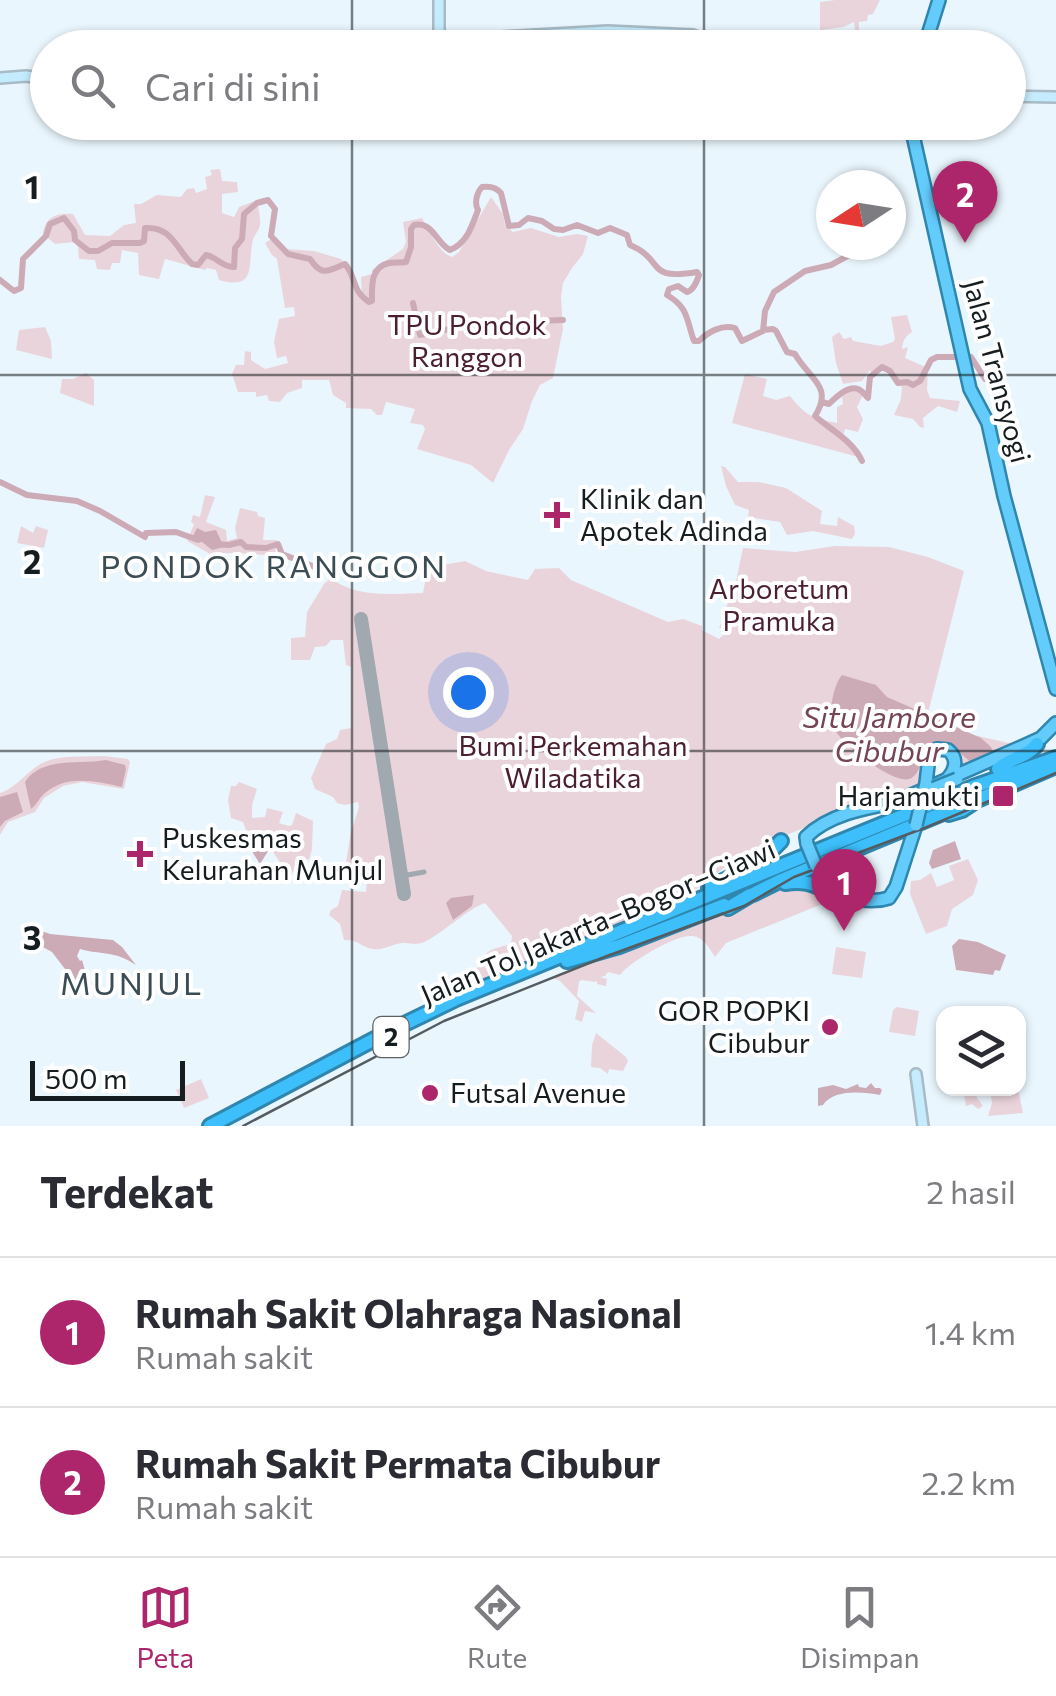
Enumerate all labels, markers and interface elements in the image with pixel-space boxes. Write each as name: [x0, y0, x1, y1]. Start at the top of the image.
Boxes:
search box: [30, 30, 1026, 140]
icon: search: [65, 58, 120, 113]
text: Cari di sini: [145, 62, 321, 109]
pin: 2: [932, 160, 998, 243]
text: 1: [25, 166, 39, 206]
north arrow: [816, 170, 906, 260]
street label: Jalan Transyogi: [957, 275, 1039, 466]
park label: TPU Pondok Ranggon: [387, 307, 547, 373]
place label: Klinik dan Apotek Adinda: [580, 481, 768, 547]
marker: Klinik dan Apotek Adinda: [544, 502, 570, 528]
text: 2: [23, 541, 41, 581]
district label: PONDOK RANGGON: [100, 545, 448, 585]
park label: Arboretum Pramuka: [709, 571, 849, 637]
your location: [443, 667, 494, 718]
water label: Situ Jambore Cibubur: [802, 697, 976, 768]
park label: Bumi Perkemahan Wiladatika: [459, 728, 687, 794]
place label: Harjamukti: [837, 778, 980, 812]
marker: Harjamukti: [990, 783, 1016, 809]
place label: Puskesmas Kelurahan Munjul: [162, 820, 383, 886]
street label: Jalan Tol Jakarta–Bogor–Ciawi: [415, 831, 780, 1011]
marker: Puskesmas Kelurahan Munjul: [127, 841, 153, 867]
pin: 1: [812, 848, 876, 931]
text: 3: [23, 917, 41, 957]
district label: MUNJUL: [60, 962, 204, 1002]
place label: GOR POPKI Cibubur: [658, 993, 810, 1059]
map controls: [936, 1006, 1026, 1096]
button: layers: [936, 1006, 1026, 1096]
marker: GOR POPKI Cibubur: [819, 1016, 841, 1038]
road number: 2: [374, 1017, 408, 1057]
scale bar: [30, 1056, 185, 1100]
text: 500 m: [45, 1061, 127, 1095]
place label: Futsal Avenue: [450, 1075, 626, 1109]
marker: Futsal Avenue: [419, 1082, 441, 1104]
text: Terdekat: [40, 1165, 214, 1217]
text: 2 hasil: [926, 1171, 1016, 1211]
text: Rumah Sakit Olahraga Nasional: [135, 1289, 682, 1336]
text: 1: [65, 1312, 80, 1352]
text: 1.4 km: [925, 1312, 1016, 1352]
text: Rumah sakit: [135, 1336, 313, 1376]
text: Rumah Sakit Permata Cibubur: [135, 1439, 660, 1486]
text: 2: [63, 1462, 82, 1502]
text: 2.2 km: [922, 1462, 1016, 1502]
text: Rumah sakit: [135, 1486, 313, 1526]
tab: Peta: [136, 1580, 194, 1674]
tab: Rute: [467, 1580, 527, 1674]
tab: Disimpan: [800, 1580, 920, 1674]

